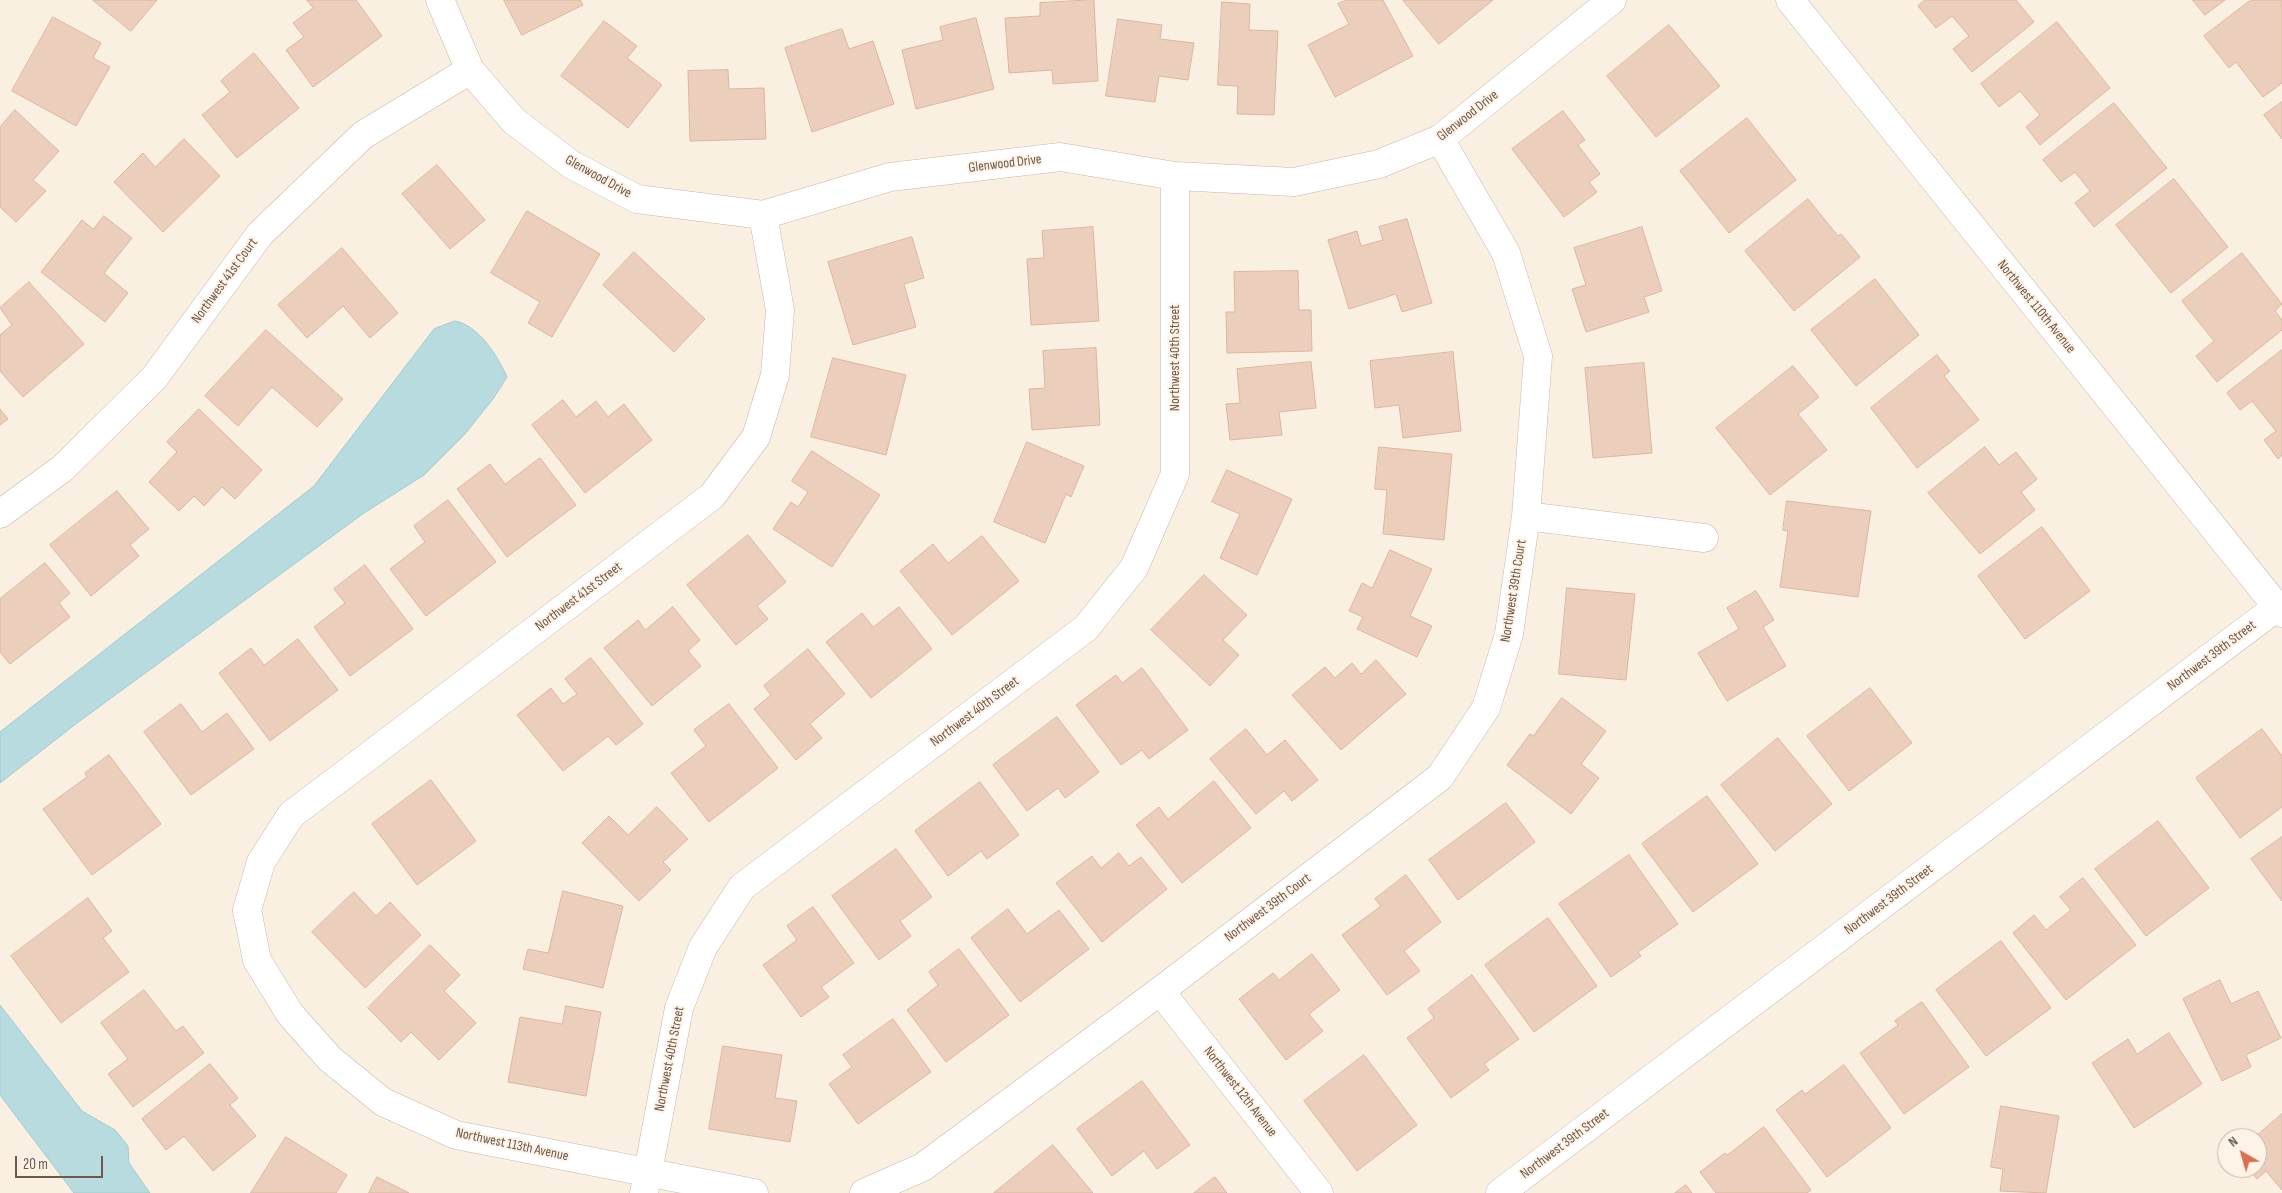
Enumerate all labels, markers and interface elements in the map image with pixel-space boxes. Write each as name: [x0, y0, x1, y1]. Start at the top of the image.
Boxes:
street label: Glenwood Drive: [1434, 87, 1502, 145]
street label: Glenwood Drive: [968, 151, 1042, 177]
street label: Glenwood Drive: [562, 152, 634, 202]
street label: Northwest 41st Court: [188, 235, 262, 327]
street label: Northwest 110th Avenue: [1993, 257, 2079, 357]
street label: Northwest 40th Street: [1167, 305, 1183, 411]
street label: Northwest 39th Court: [1498, 538, 1530, 644]
street label: Northwest 41st Street: [532, 559, 626, 635]
street label: Northwest 39th Street: [2164, 617, 2260, 695]
street label: Northwest 40th Street: [927, 673, 1023, 751]
street label: Northwest 39th Street: [1841, 861, 1937, 939]
street label: Northwest 39th Court: [1222, 870, 1314, 946]
street label: Northwest 40th Street: [652, 1005, 688, 1113]
street label: Northwest 12th Avenue: [1200, 1044, 1280, 1140]
street label: Northwest 39th Street: [1517, 1105, 1613, 1183]
street label: Northwest 113th Avenue: [454, 1125, 570, 1165]
north arrow: [2217, 1128, 2267, 1178]
text: N: [2225, 1133, 2241, 1151]
scale bar: [18, 1146, 105, 1178]
text: 20 m: [23, 1155, 48, 1174]

